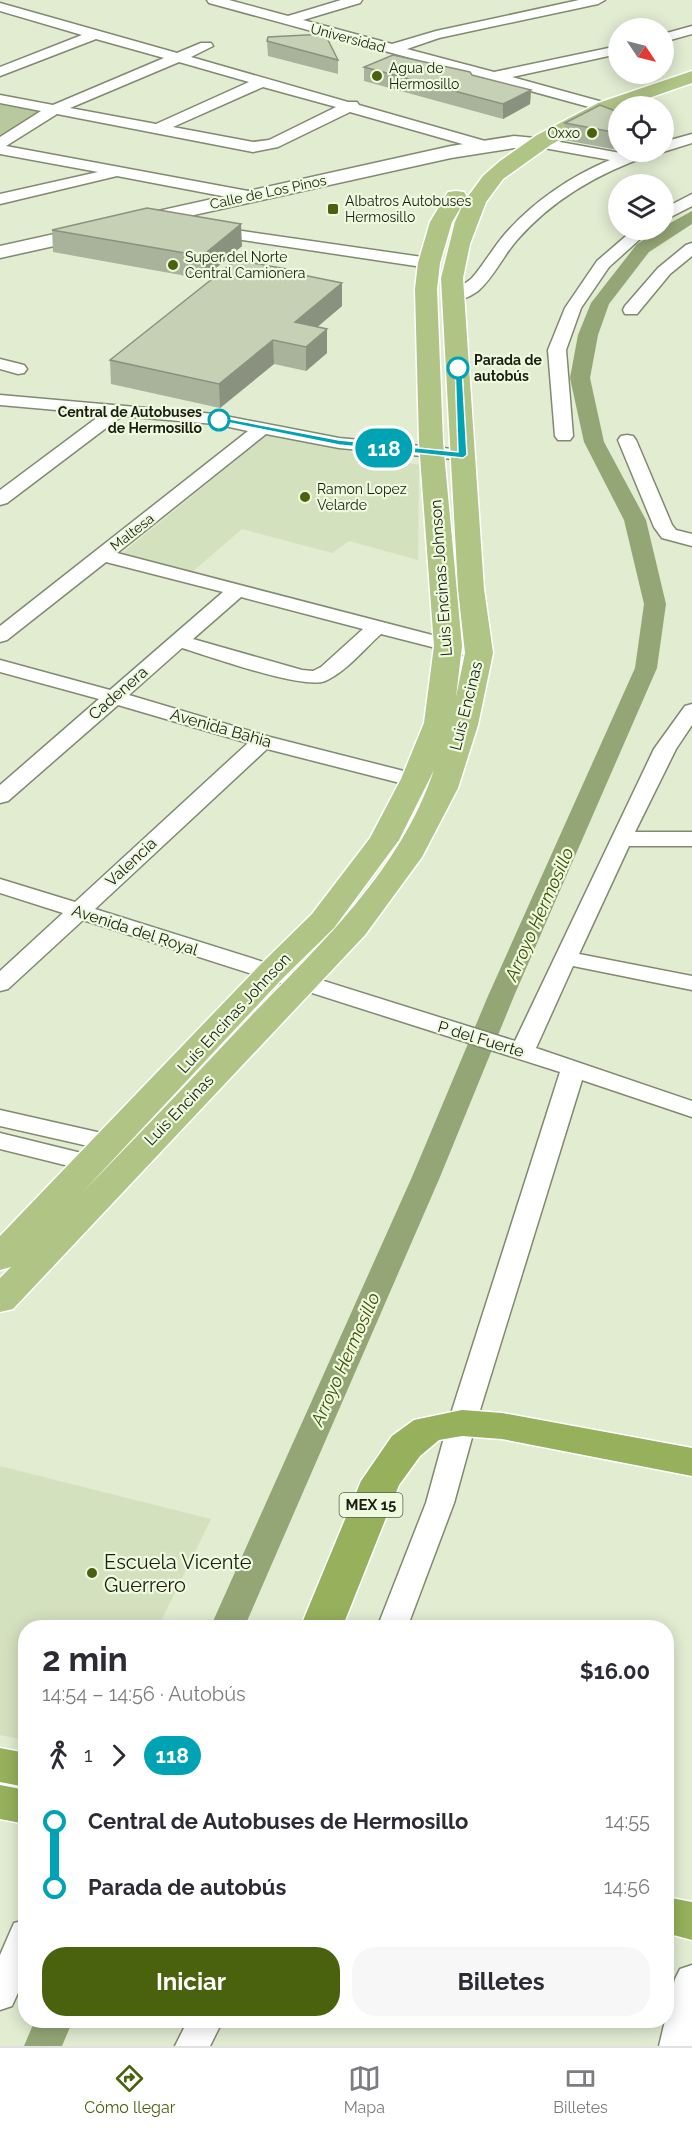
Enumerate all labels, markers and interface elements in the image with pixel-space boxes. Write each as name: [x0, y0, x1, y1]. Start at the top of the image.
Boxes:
north arrow: [608, 18, 674, 84]
map controls: [608, 18, 674, 240]
street label: Universidad: [309, 20, 387, 56]
place label: Agua de Hermosillo: [389, 60, 459, 92]
marker: Agua de Hermosillo: [370, 69, 384, 83]
button: locate: [608, 96, 674, 162]
place label: Oxxo: [548, 125, 580, 141]
marker: Oxxo: [585, 126, 599, 140]
street label: Calle de Los Pinos: [208, 172, 328, 212]
button: layers: [608, 174, 674, 240]
place label: Albatros Autobuses Hermosillo: [345, 193, 472, 225]
marker: Albatros Autobuses Hermosillo: [326, 202, 340, 216]
place label: Super del Norte Central Camionera: [185, 249, 305, 281]
marker: Super del Norte Central Camionera: [166, 258, 180, 272]
place label: Parada de autobús: [474, 352, 543, 384]
marker: Parada de autobús: [447, 357, 469, 379]
place label: Central de Autobuses de Hermosillo: [58, 404, 203, 436]
marker: Central de Autobuses de Hermosillo: [208, 409, 230, 431]
line badge: 118: [350, 428, 418, 468]
text: 118: [367, 436, 401, 461]
place label: Ramon Lopez Velarde: [317, 481, 407, 513]
marker: Ramon Lopez Velarde: [298, 490, 312, 504]
street label: Luis Encinas Johnson: [426, 499, 456, 657]
street label: Maltesa: [107, 510, 157, 554]
street label: Luis Encinas: [446, 659, 486, 753]
street label: Cadenera: [85, 662, 151, 724]
street label: Avenida Bahia: [168, 704, 274, 752]
street label: Valencia: [102, 834, 160, 890]
water label: Arroyo Hermosillo: [500, 844, 578, 985]
street label: Avenida del Royal: [69, 901, 201, 960]
street label: Luis Encinas Johnson: [173, 949, 295, 1077]
street label: P del Fuerte: [436, 1017, 526, 1061]
street label: Luis Encinas: [141, 1070, 218, 1149]
water label: Arroyo Hermosillo: [306, 1289, 384, 1430]
road number: MEX 15: [340, 1493, 403, 1517]
place label: Escuela Vicente Guerrero: [104, 1550, 252, 1597]
marker: Escuela Vicente Guerrero: [85, 1566, 99, 1580]
text: 2 min: [42, 1640, 128, 1679]
text: $16.00: [580, 1658, 650, 1684]
text: 14:54 – 14:56 · Autobús: [42, 1682, 246, 1706]
icon: walk: [42, 1739, 75, 1772]
icon: forward: [102, 1739, 135, 1772]
text: 1: [84, 1743, 93, 1767]
text: 118: [156, 1743, 189, 1768]
text: Central de Autobuses de Hermosillo: [88, 1808, 468, 1834]
text: 14:55: [605, 1809, 650, 1833]
text: Parada de autobús: [88, 1874, 286, 1900]
text: 14:56: [604, 1875, 650, 1899]
button: Iniciar: [42, 1947, 340, 2016]
button: Billetes: [352, 1947, 650, 2016]
tab: Cómo llegar: [84, 2062, 175, 2117]
tab: Mapa: [344, 2062, 385, 2117]
tab: Billetes: [553, 2062, 608, 2117]

